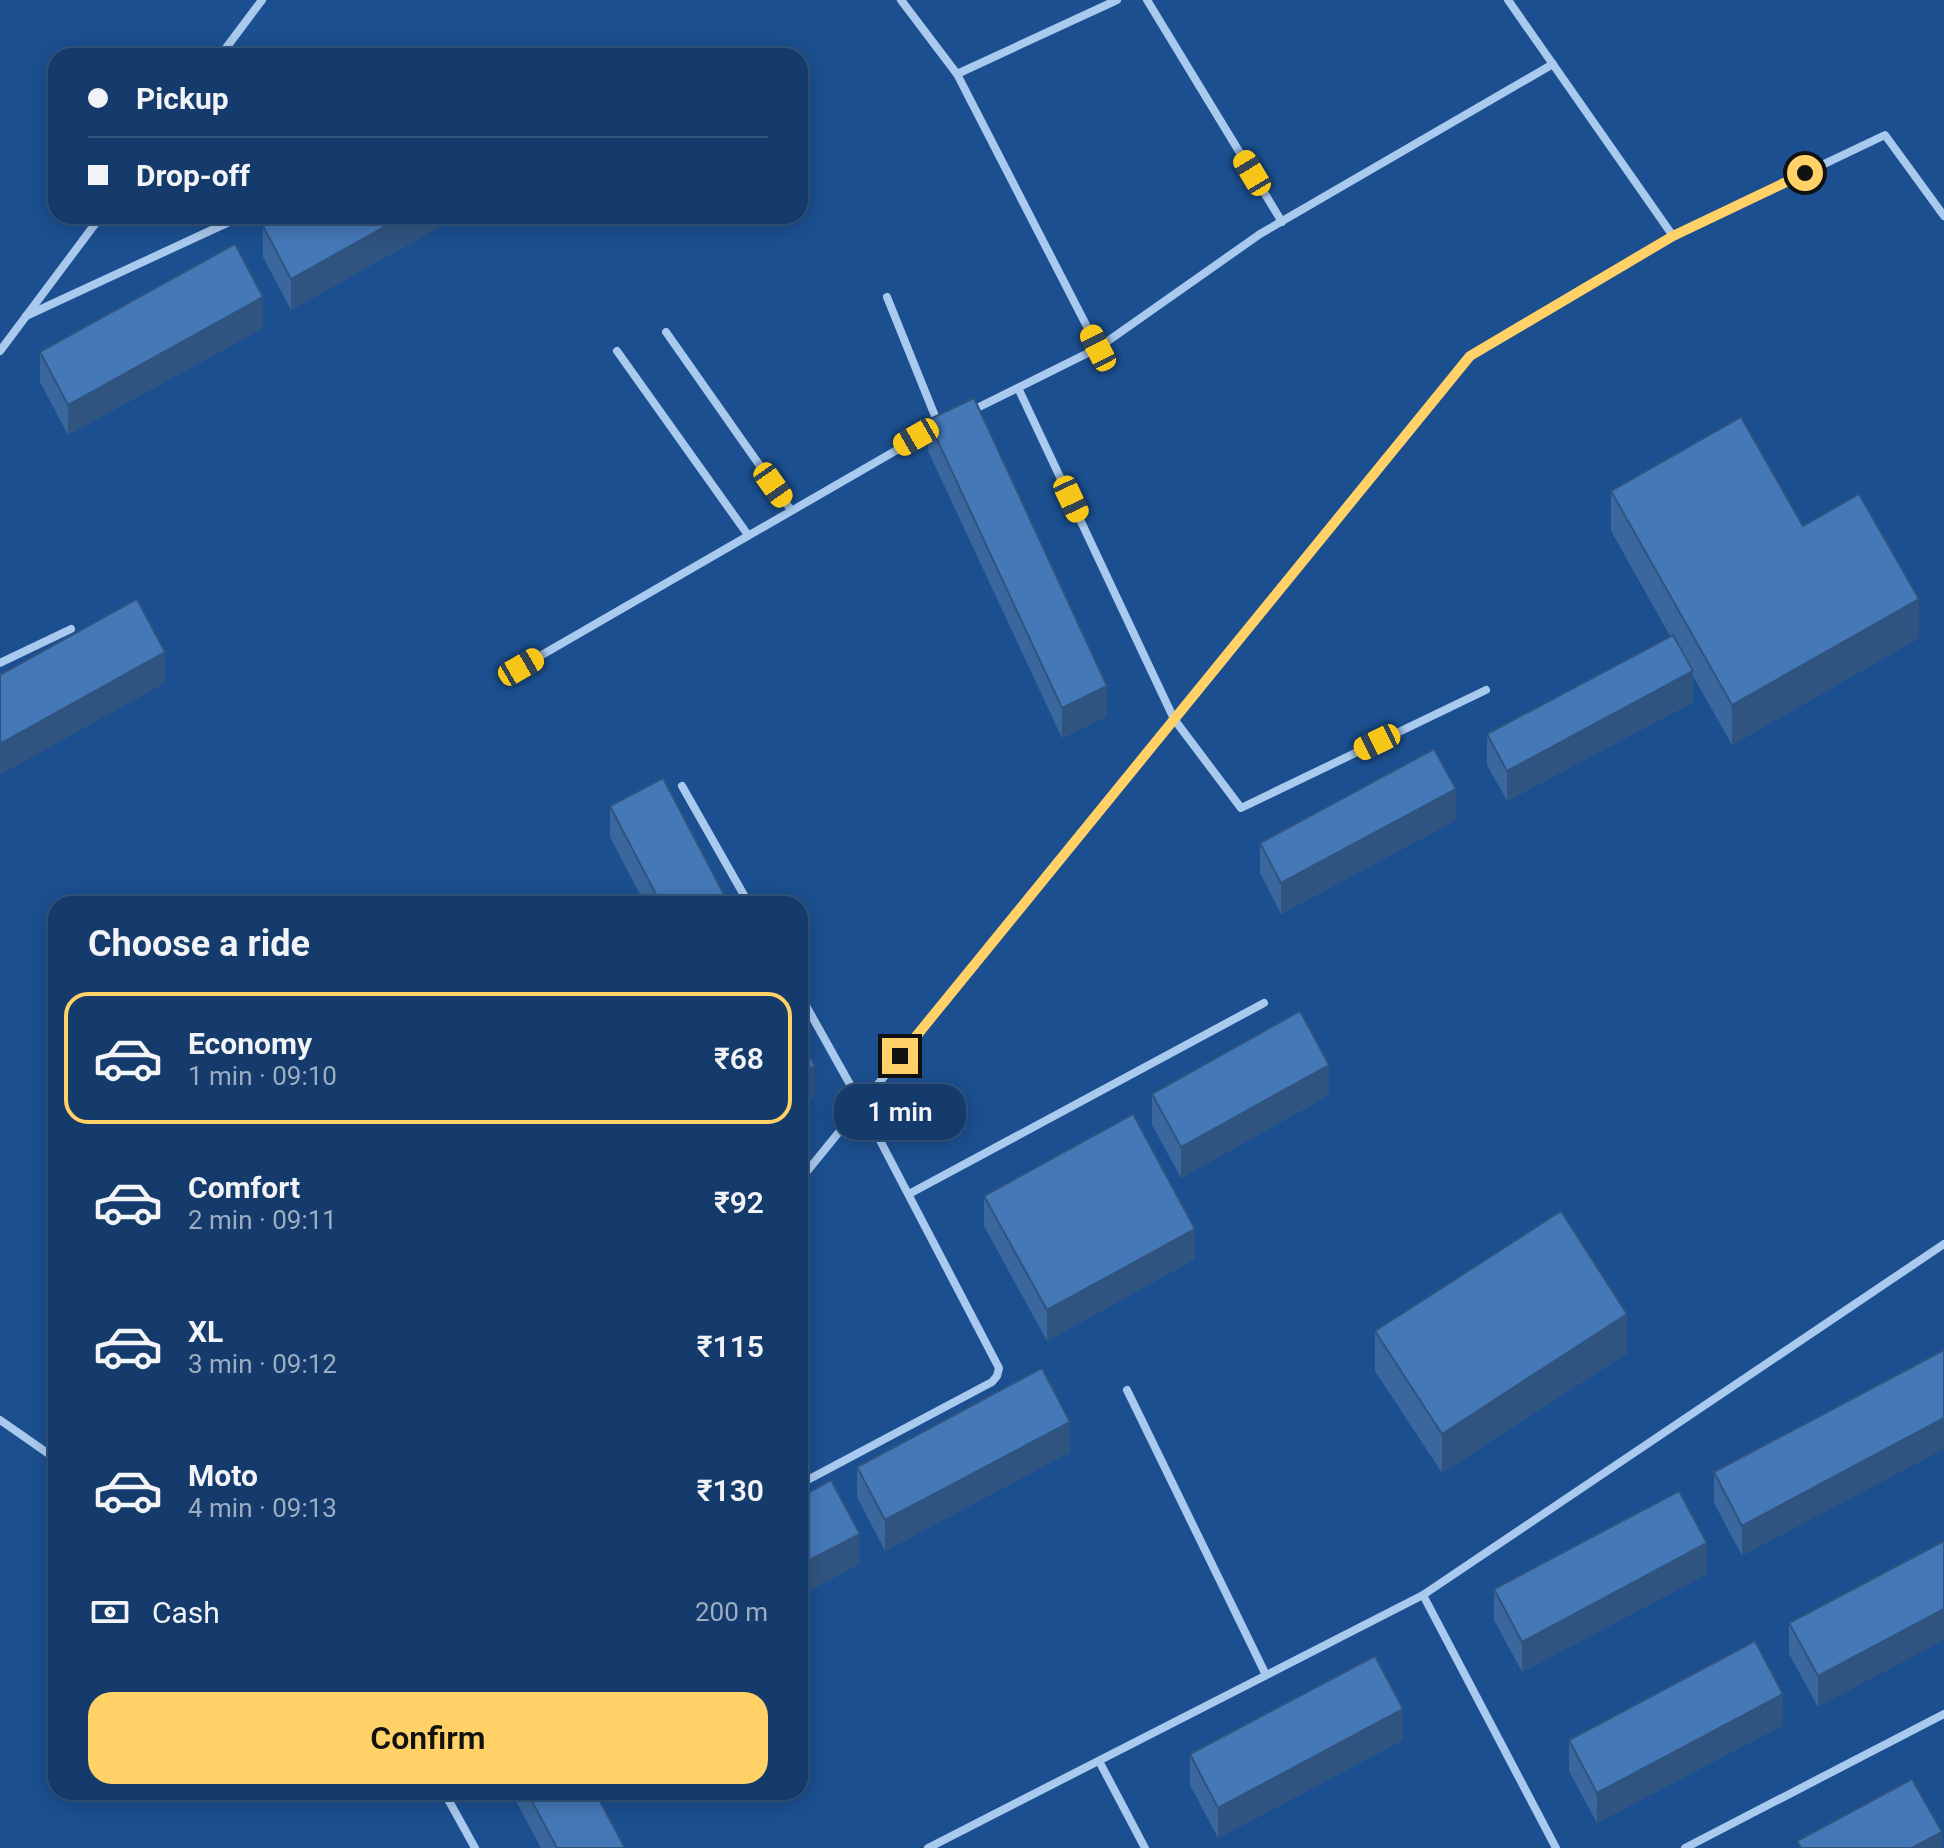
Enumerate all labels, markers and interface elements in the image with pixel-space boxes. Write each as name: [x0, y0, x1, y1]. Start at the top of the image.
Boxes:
text: Pickup: [136, 81, 229, 116]
car: [1229, 146, 1275, 200]
route start: [1787, 155, 1823, 191]
text: Drop-off: [136, 158, 250, 193]
car: [1076, 321, 1120, 375]
car: [889, 415, 943, 459]
car: [749, 458, 797, 512]
car: [1050, 472, 1092, 526]
car: [494, 645, 548, 689]
car: [1350, 721, 1404, 763]
text: Choose a ride: [88, 923, 310, 965]
icon: car: [92, 1022, 164, 1094]
text: Economy: [188, 1026, 312, 1061]
route end: [882, 1038, 918, 1074]
text: ₹68: [714, 1041, 764, 1076]
text: 1 min · 09:10: [188, 1061, 337, 1091]
callout: 1 min: [834, 1084, 966, 1140]
text: 1 min: [867, 1097, 933, 1127]
icon: car: [92, 1166, 164, 1238]
text: Comfort: [188, 1170, 300, 1205]
text: ₹92: [714, 1185, 764, 1220]
text: 2 min · 09:11: [188, 1205, 337, 1235]
icon: car: [92, 1310, 164, 1382]
text: XL: [188, 1314, 223, 1349]
text: ₹115: [697, 1329, 764, 1364]
text: 3 min · 09:12: [188, 1349, 337, 1379]
icon: car: [92, 1454, 164, 1526]
text: Moto: [188, 1458, 258, 1493]
text: ₹130: [697, 1473, 764, 1508]
text: 4 min · 09:13: [188, 1493, 337, 1523]
icon: cash: [88, 1590, 132, 1634]
text: Cash: [152, 1595, 220, 1630]
text: 200 m: [695, 1597, 768, 1627]
button: Confirm: [88, 1692, 768, 1784]

